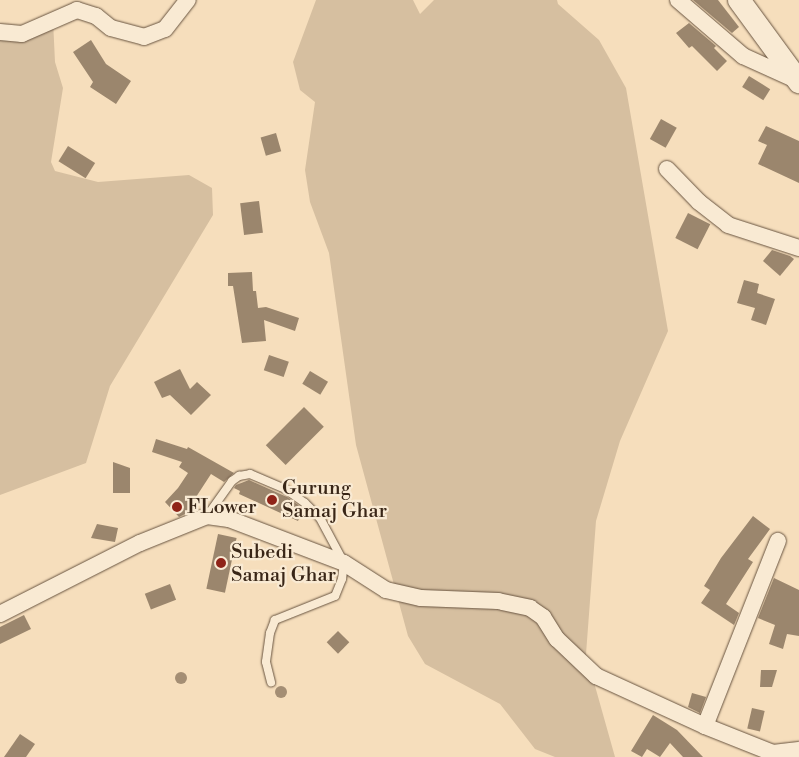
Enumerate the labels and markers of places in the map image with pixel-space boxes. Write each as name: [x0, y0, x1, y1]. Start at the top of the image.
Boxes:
place label: Gurung Samaj Ghar: [282, 476, 387, 523]
marker: Gurung Samaj Ghar: [266, 494, 278, 506]
place label: FLower: [187, 495, 257, 519]
marker: FLower: [171, 501, 183, 513]
place label: Subedi Samaj Ghar: [231, 540, 336, 587]
marker: Subedi Samaj Ghar: [215, 557, 227, 569]

